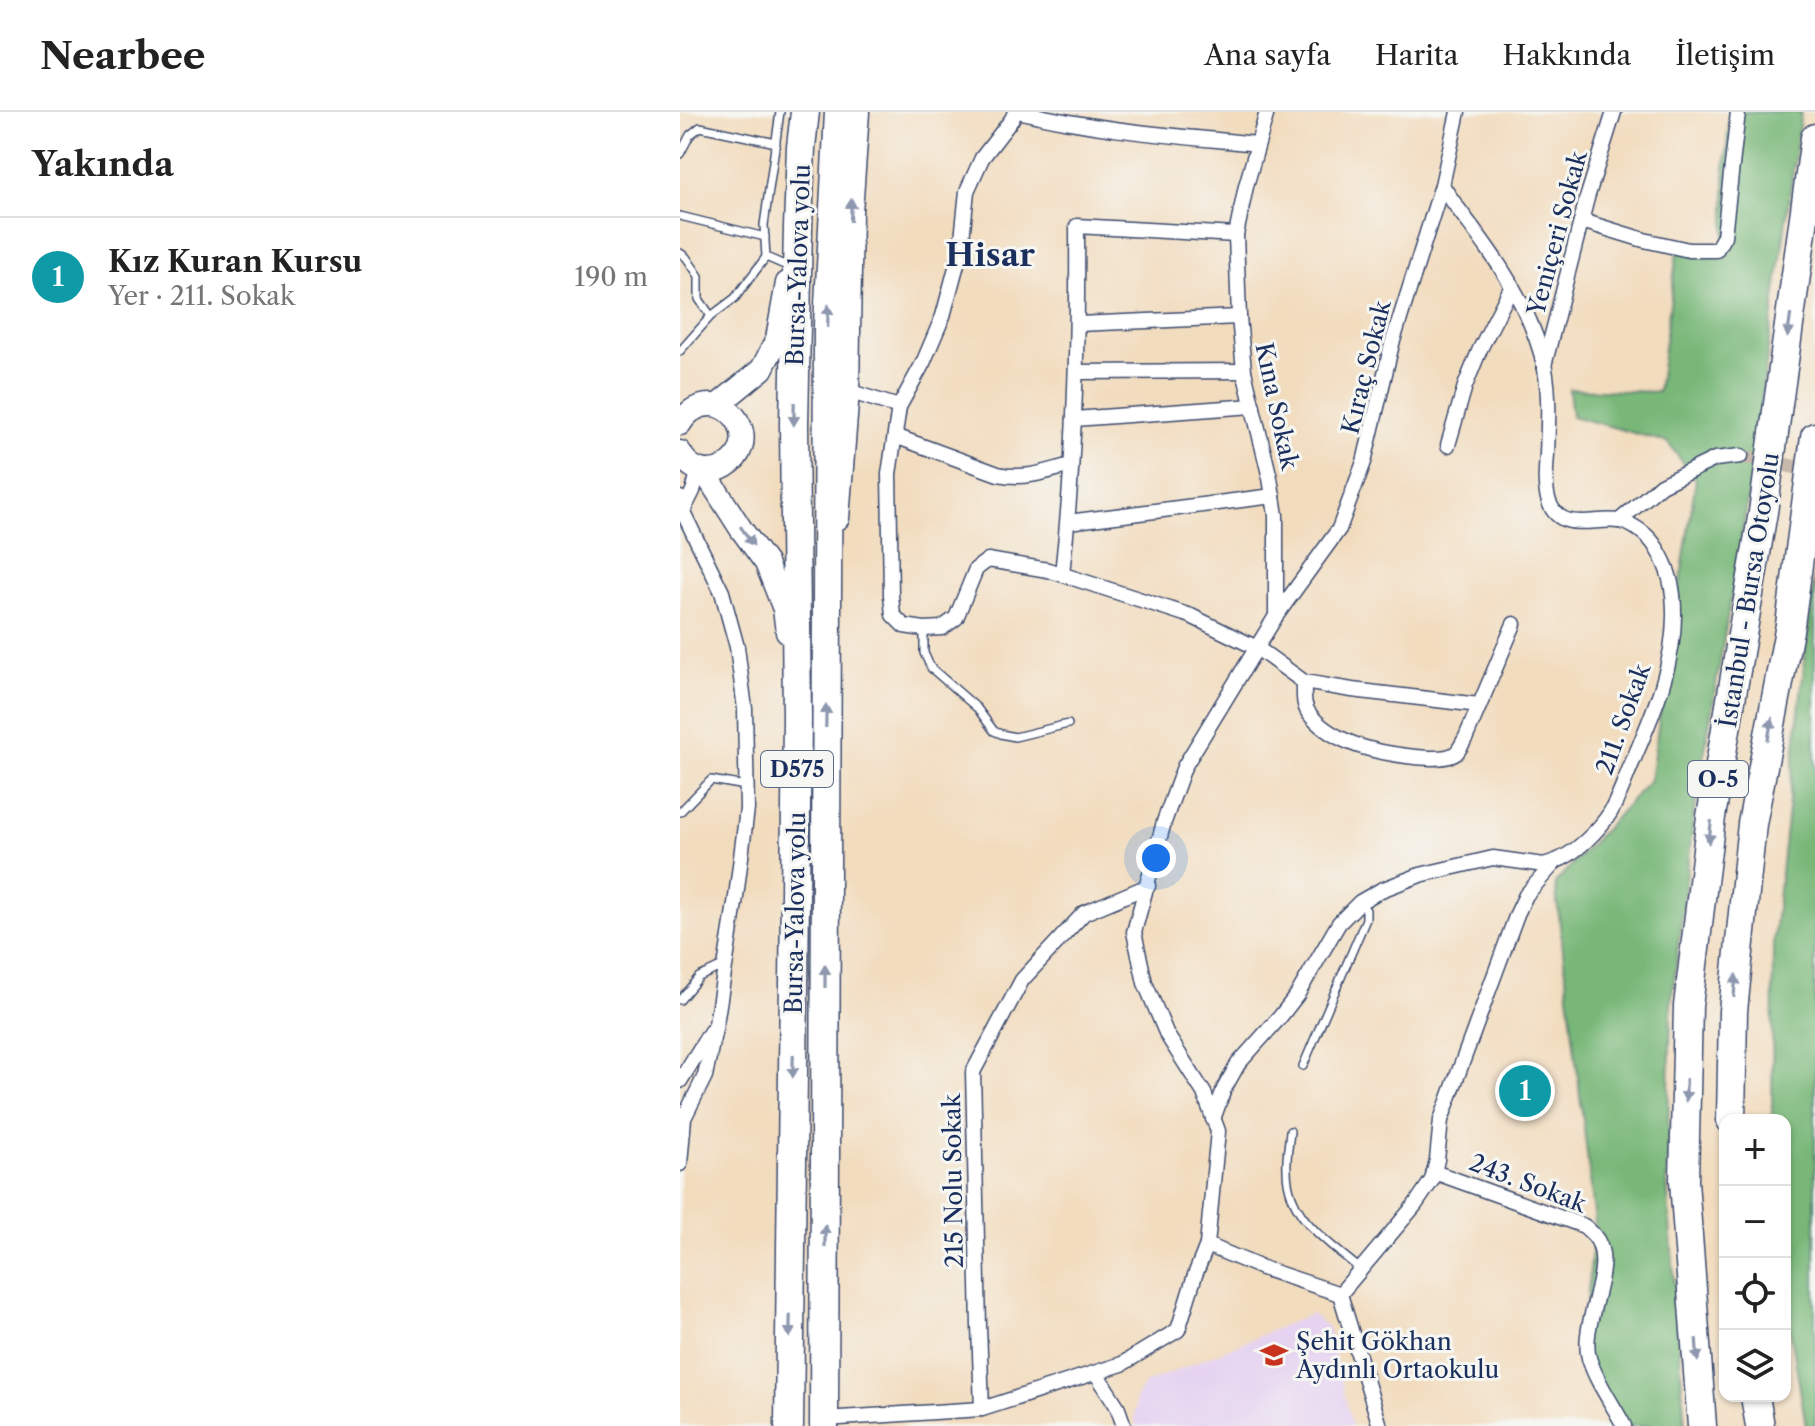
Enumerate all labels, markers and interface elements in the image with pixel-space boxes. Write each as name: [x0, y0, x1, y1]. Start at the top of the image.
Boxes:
text: Nearbee: [40, 32, 206, 79]
text: Ana sayfa: [1204, 38, 1331, 72]
text: Harita: [1375, 38, 1458, 72]
text: Hakkında: [1502, 38, 1631, 72]
text: İletişim: [1675, 38, 1775, 72]
text: Yakında: [32, 143, 174, 185]
street label: Yeniçeri Sokak: [1521, 146, 1593, 319]
street label: Bursa-Yalova yolu: [780, 163, 816, 367]
one-way arrow: [845, 197, 858, 222]
district label: Hisar: [945, 235, 1035, 274]
text: Kız Kuran Kursu: [108, 243, 362, 280]
text: 1: [52, 261, 64, 293]
text: 190 m: [574, 261, 648, 293]
text: Yer · 211. Sokak: [108, 280, 295, 312]
street label: Kıraç Sokak: [1335, 296, 1397, 437]
one-way arrow: [822, 303, 835, 328]
one-way arrow: [1782, 314, 1795, 339]
street label: Kına Sokak: [1249, 340, 1305, 473]
one-way arrow: [788, 402, 800, 427]
street label: İstanbul - Bursa Otoyolu: [1712, 450, 1785, 730]
one-way arrow: [739, 526, 754, 547]
street label: 211. Sokak: [1590, 659, 1657, 778]
one-way arrow: [820, 703, 832, 728]
one-way arrow: [1764, 716, 1777, 741]
road number: D575: [761, 751, 833, 787]
road number: O-5: [1688, 761, 1748, 797]
street label: Bursa-Yalova yolu: [779, 811, 811, 1014]
one-way arrow: [1703, 820, 1716, 845]
your location: [1136, 838, 1176, 878]
one-way arrow: [819, 963, 831, 988]
one-way arrow: [1729, 973, 1742, 998]
one-way arrow: [787, 1054, 800, 1079]
pin: 1: [1499, 1061, 1551, 1121]
one-way arrow: [1680, 1078, 1693, 1103]
street label: 215 Nolu Sokak: [937, 1092, 969, 1269]
map controls: [1719, 1114, 1791, 1402]
button: +: [1719, 1114, 1791, 1186]
street label: 243. Sokak: [1466, 1148, 1591, 1219]
button: −: [1719, 1186, 1791, 1258]
one-way arrow: [819, 1223, 831, 1248]
button: locate: [1719, 1258, 1791, 1330]
one-way arrow: [784, 1314, 797, 1339]
place label: Şehit Gökhan Aydınlı Ortaokulu: [1295, 1327, 1499, 1384]
button: layers: [1719, 1330, 1791, 1402]
one-way arrow: [1691, 1338, 1704, 1363]
school or university icon: Şehit Gökhan Aydınlı Ortaokulu: [1259, 1340, 1289, 1370]

